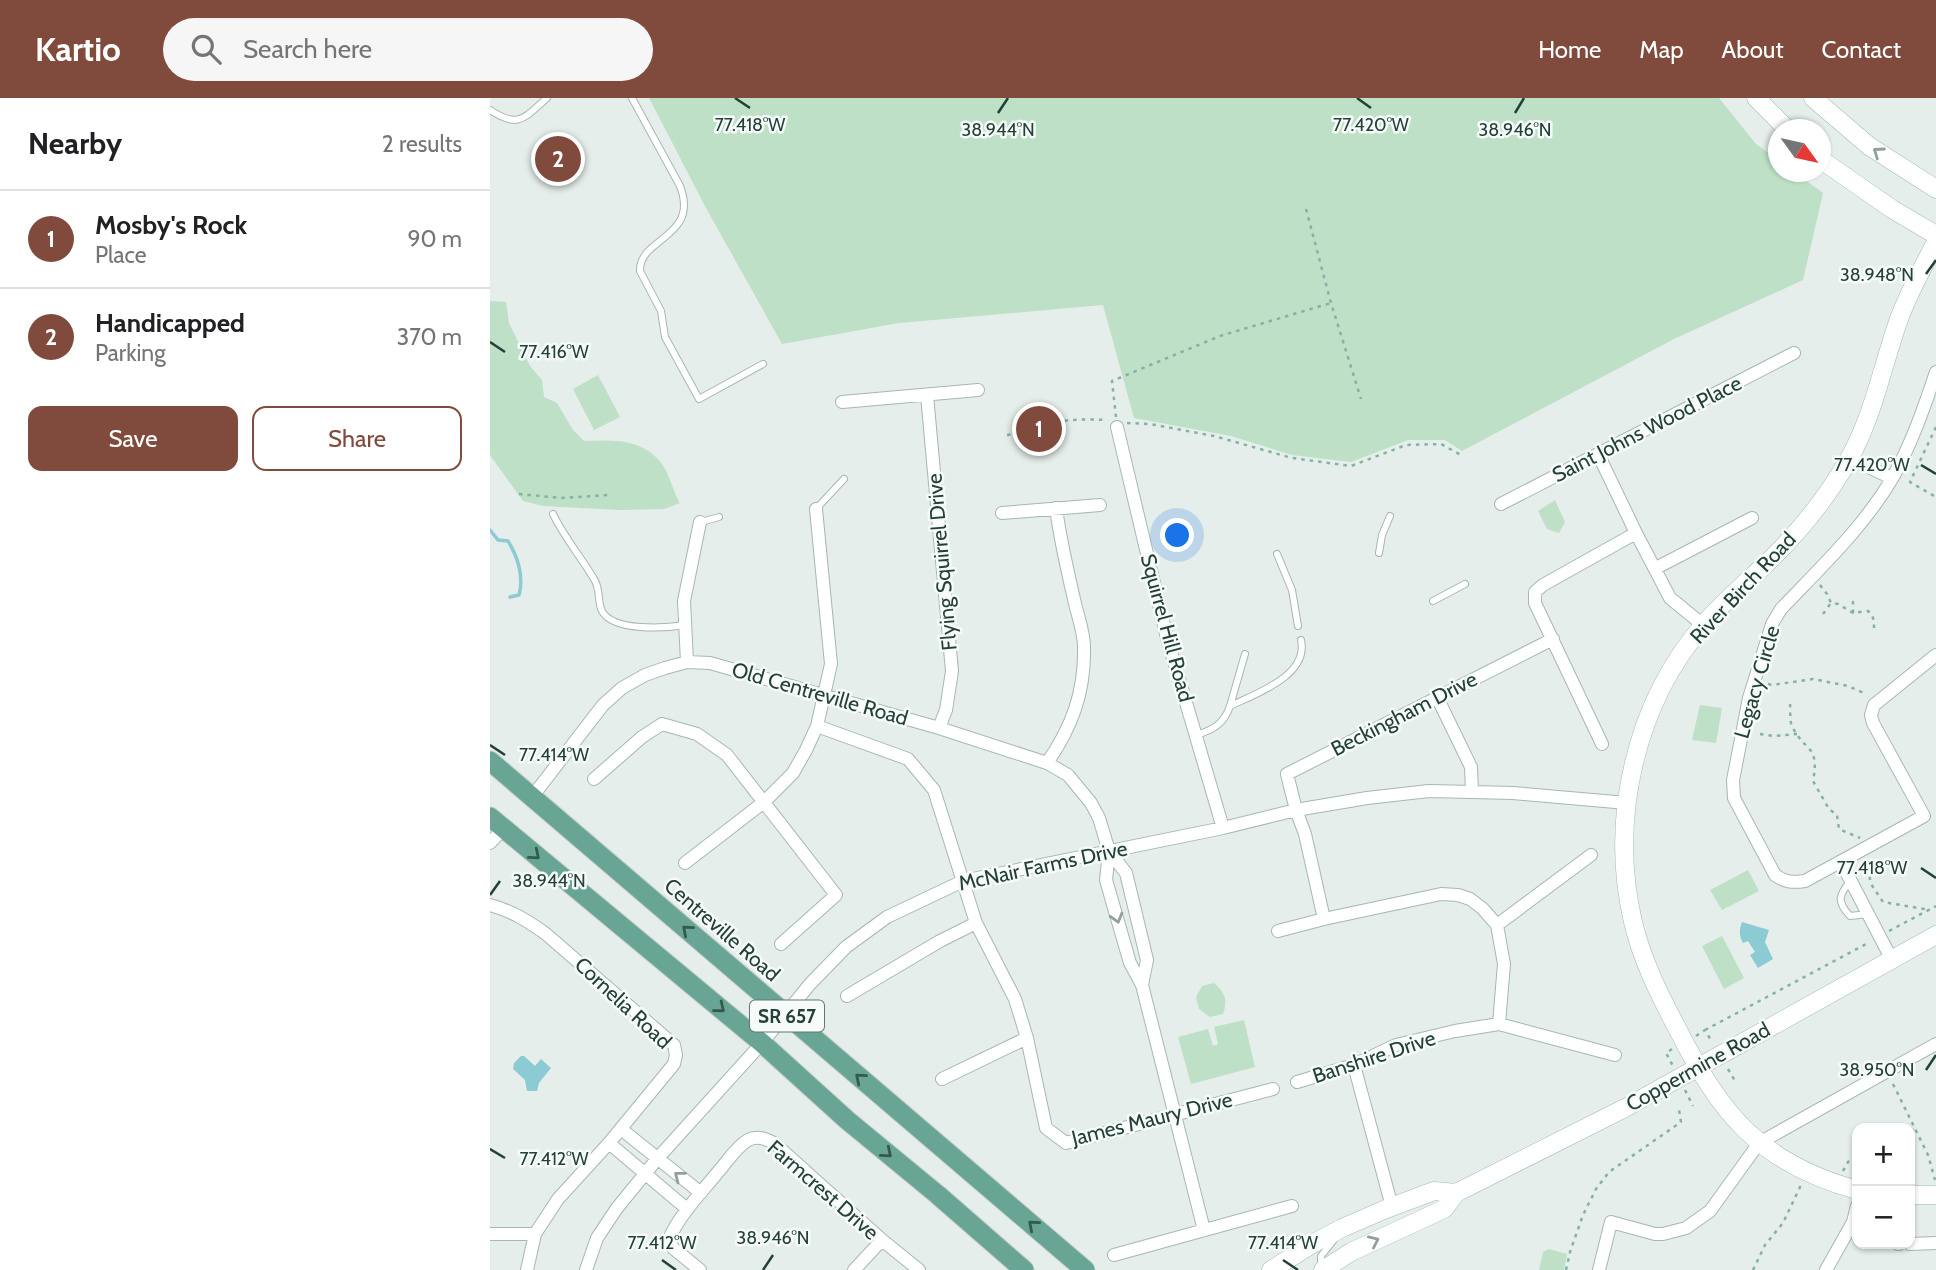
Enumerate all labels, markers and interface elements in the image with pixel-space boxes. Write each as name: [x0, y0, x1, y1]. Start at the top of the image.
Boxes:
search box: [163, 18, 653, 81]
text: Kartio: [35, 29, 121, 69]
icon: search: [187, 30, 225, 68]
text: Search here: [243, 33, 372, 65]
text: Home: [1538, 35, 1601, 64]
text: Map: [1639, 35, 1684, 64]
text: About: [1722, 35, 1784, 64]
text: Contact: [1822, 35, 1901, 64]
text: 77.418°W: [715, 114, 785, 136]
text: 77.420°W: [1333, 114, 1409, 136]
text: 38.944°N: [961, 119, 1035, 141]
text: 38.946°N: [1479, 119, 1551, 141]
north arrow: [1768, 119, 1831, 182]
text: Nearby: [28, 125, 122, 162]
text: 2 results: [382, 130, 462, 158]
pin: 2: [535, 133, 581, 185]
one-way arrow: [1873, 148, 1886, 160]
text: Mosby's Rock: [95, 209, 247, 241]
text: 1: [47, 225, 55, 253]
text: 90 m: [408, 225, 462, 253]
text: Place: [95, 241, 147, 269]
text: 38.948°N: [1840, 264, 1914, 286]
text: Handicapped: [95, 307, 245, 339]
text: 2: [45, 323, 57, 351]
text: 370 m: [397, 323, 462, 351]
text: Parking: [95, 339, 166, 367]
text: 77.416°W: [519, 341, 589, 363]
street label: Saint Johns Wood Place: [1548, 370, 1746, 487]
pin: 1: [1016, 403, 1062, 455]
button: Save: [28, 406, 238, 471]
button: Share: [252, 406, 462, 471]
text: 77.420°W: [1834, 454, 1910, 476]
street label: Flying Squirrel Drive: [921, 472, 962, 652]
your location: [1160, 518, 1194, 552]
street label: River Birch Road: [1685, 527, 1801, 649]
street label: Squirrel Hill Road: [1136, 551, 1199, 705]
street label: Legacy Circle: [1729, 622, 1785, 741]
street label: Old Centreville Road: [729, 656, 911, 731]
street label: Beckingham Drive: [1327, 666, 1481, 761]
text: 77.414°W: [519, 744, 589, 766]
street label: McNair Farms Drive: [956, 835, 1130, 896]
one-way arrow: [527, 846, 539, 859]
text: 77.418°W: [1837, 857, 1907, 879]
text: 38.944°N: [512, 870, 586, 892]
street label: Centreville Road: [660, 873, 785, 987]
one-way arrow: [1108, 912, 1123, 924]
one-way arrow: [683, 926, 696, 938]
street label: Cornelia Road: [570, 952, 677, 1054]
one-way arrow: [712, 1000, 724, 1013]
road number: SR 657: [750, 1000, 824, 1032]
street label: Coppermine Road: [1621, 1017, 1774, 1116]
street label: Banshire Drive: [1309, 1025, 1439, 1088]
text: 38.950°N: [1840, 1059, 1914, 1081]
one-way arrow: [856, 1074, 869, 1086]
street label: James Maury Drive: [1068, 1086, 1235, 1151]
map controls: [1852, 1123, 1915, 1249]
button: +: [1852, 1123, 1915, 1186]
street label: Farmcrest Drive: [763, 1135, 884, 1245]
one-way arrow: [878, 1145, 891, 1157]
text: 77.412°W: [519, 1148, 589, 1170]
one-way arrow: [674, 1172, 687, 1184]
button: −: [1852, 1186, 1915, 1249]
one-way arrow: [1029, 1221, 1042, 1233]
text: 38.946°N: [737, 1227, 809, 1249]
text: 77.412°W: [627, 1232, 697, 1254]
text: 77.414°W: [1248, 1232, 1318, 1254]
one-way arrow: [1367, 1235, 1379, 1249]

